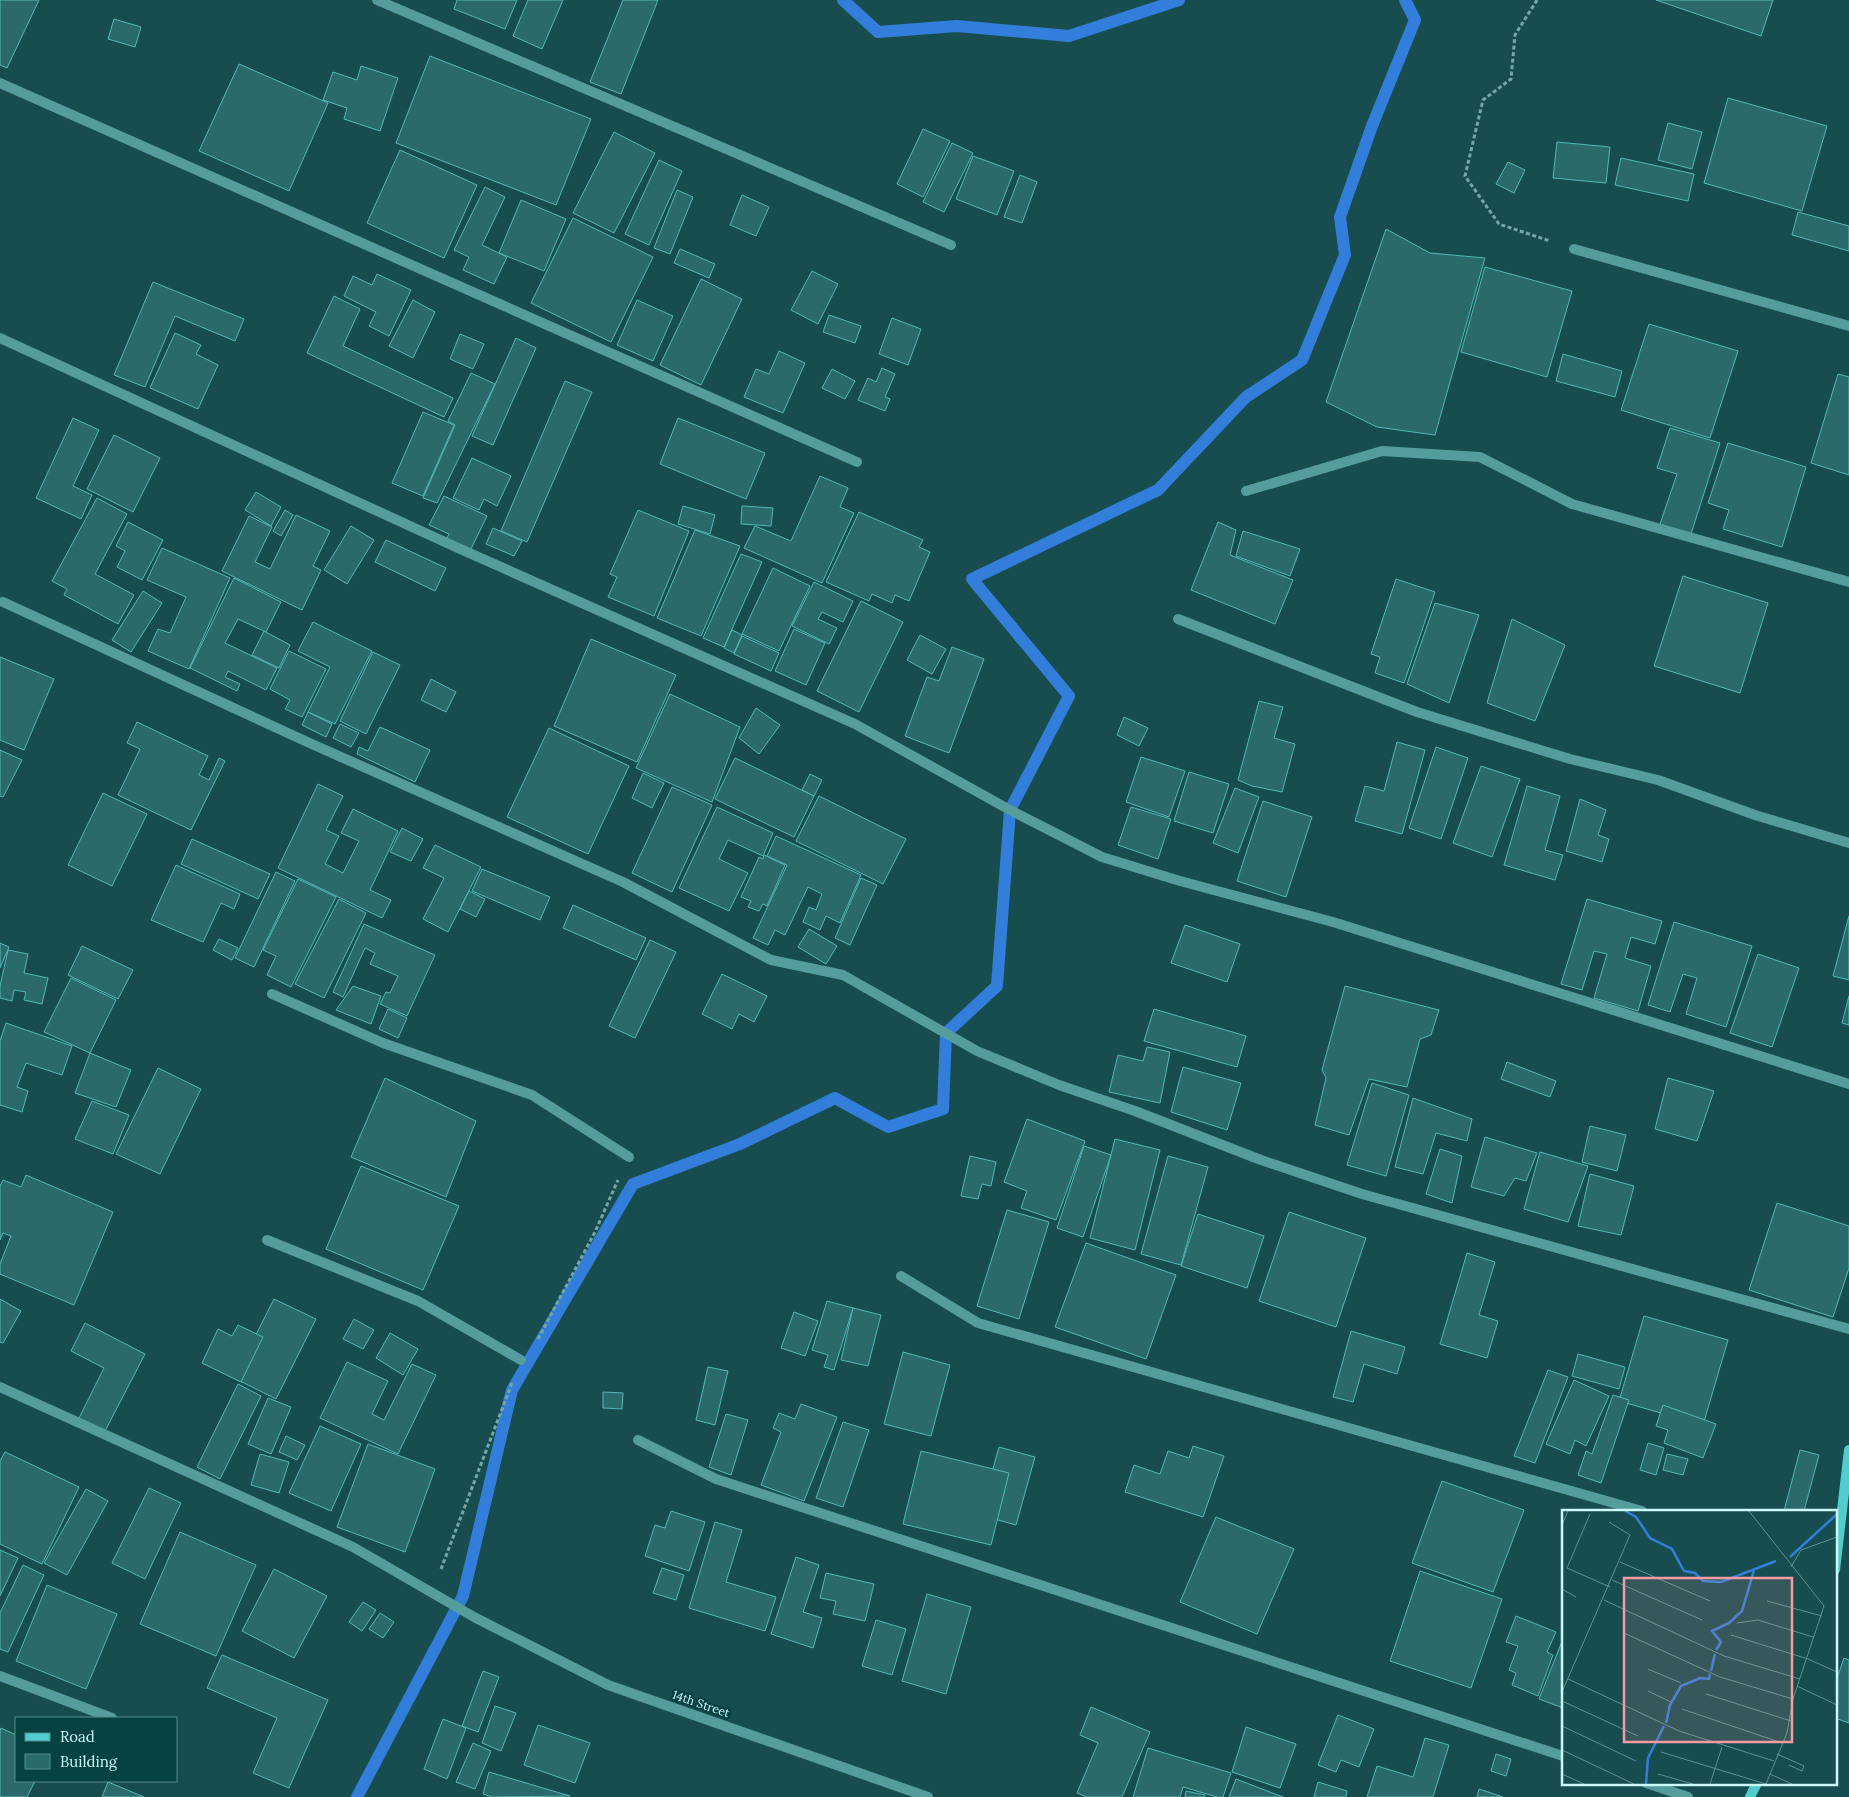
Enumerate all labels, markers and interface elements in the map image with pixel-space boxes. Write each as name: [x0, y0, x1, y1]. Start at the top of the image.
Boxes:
inset map: [1562, 1510, 1836, 1784]
street label: 14th Street: [670, 1687, 732, 1720]
legend: [15, 1717, 178, 1782]
text: Road: [60, 1727, 95, 1746]
text: Building: [60, 1752, 118, 1771]

